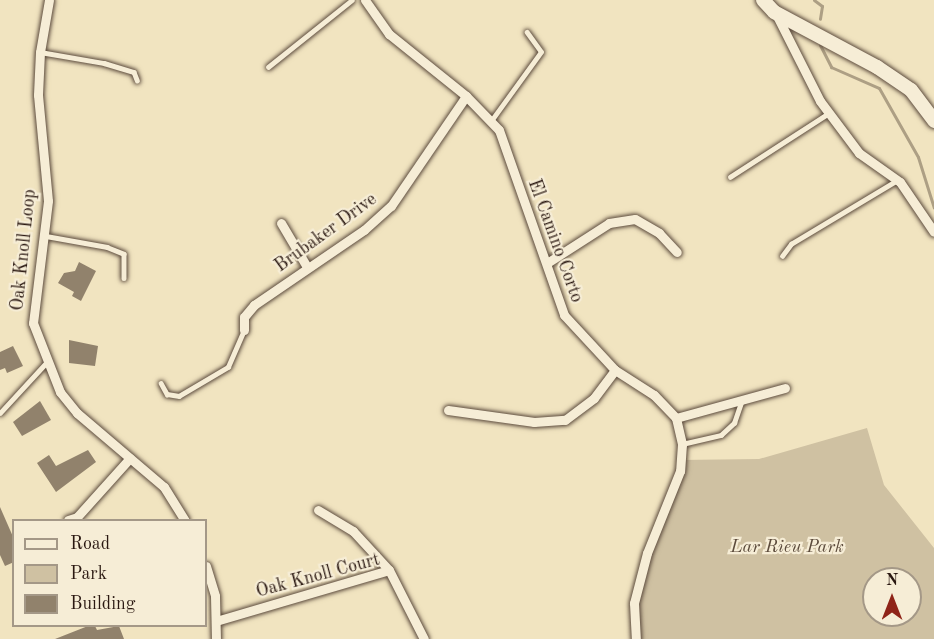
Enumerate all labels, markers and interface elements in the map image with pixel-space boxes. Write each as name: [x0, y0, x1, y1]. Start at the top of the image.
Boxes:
street label: El Camino Corto: [523, 176, 587, 306]
street label: Oak Knoll Loop: [7, 188, 41, 312]
street label: Brubaker Drive: [271, 189, 381, 277]
legend: [12, 519, 207, 627]
text: Road: [70, 535, 110, 553]
park label: Lar Rieu Park: [730, 536, 844, 558]
street label: Oak Knoll Court: [254, 549, 382, 603]
text: Park: [70, 565, 107, 583]
north arrow: [862, 567, 922, 627]
text: N: [886, 573, 898, 589]
text: Building: [70, 595, 135, 613]

